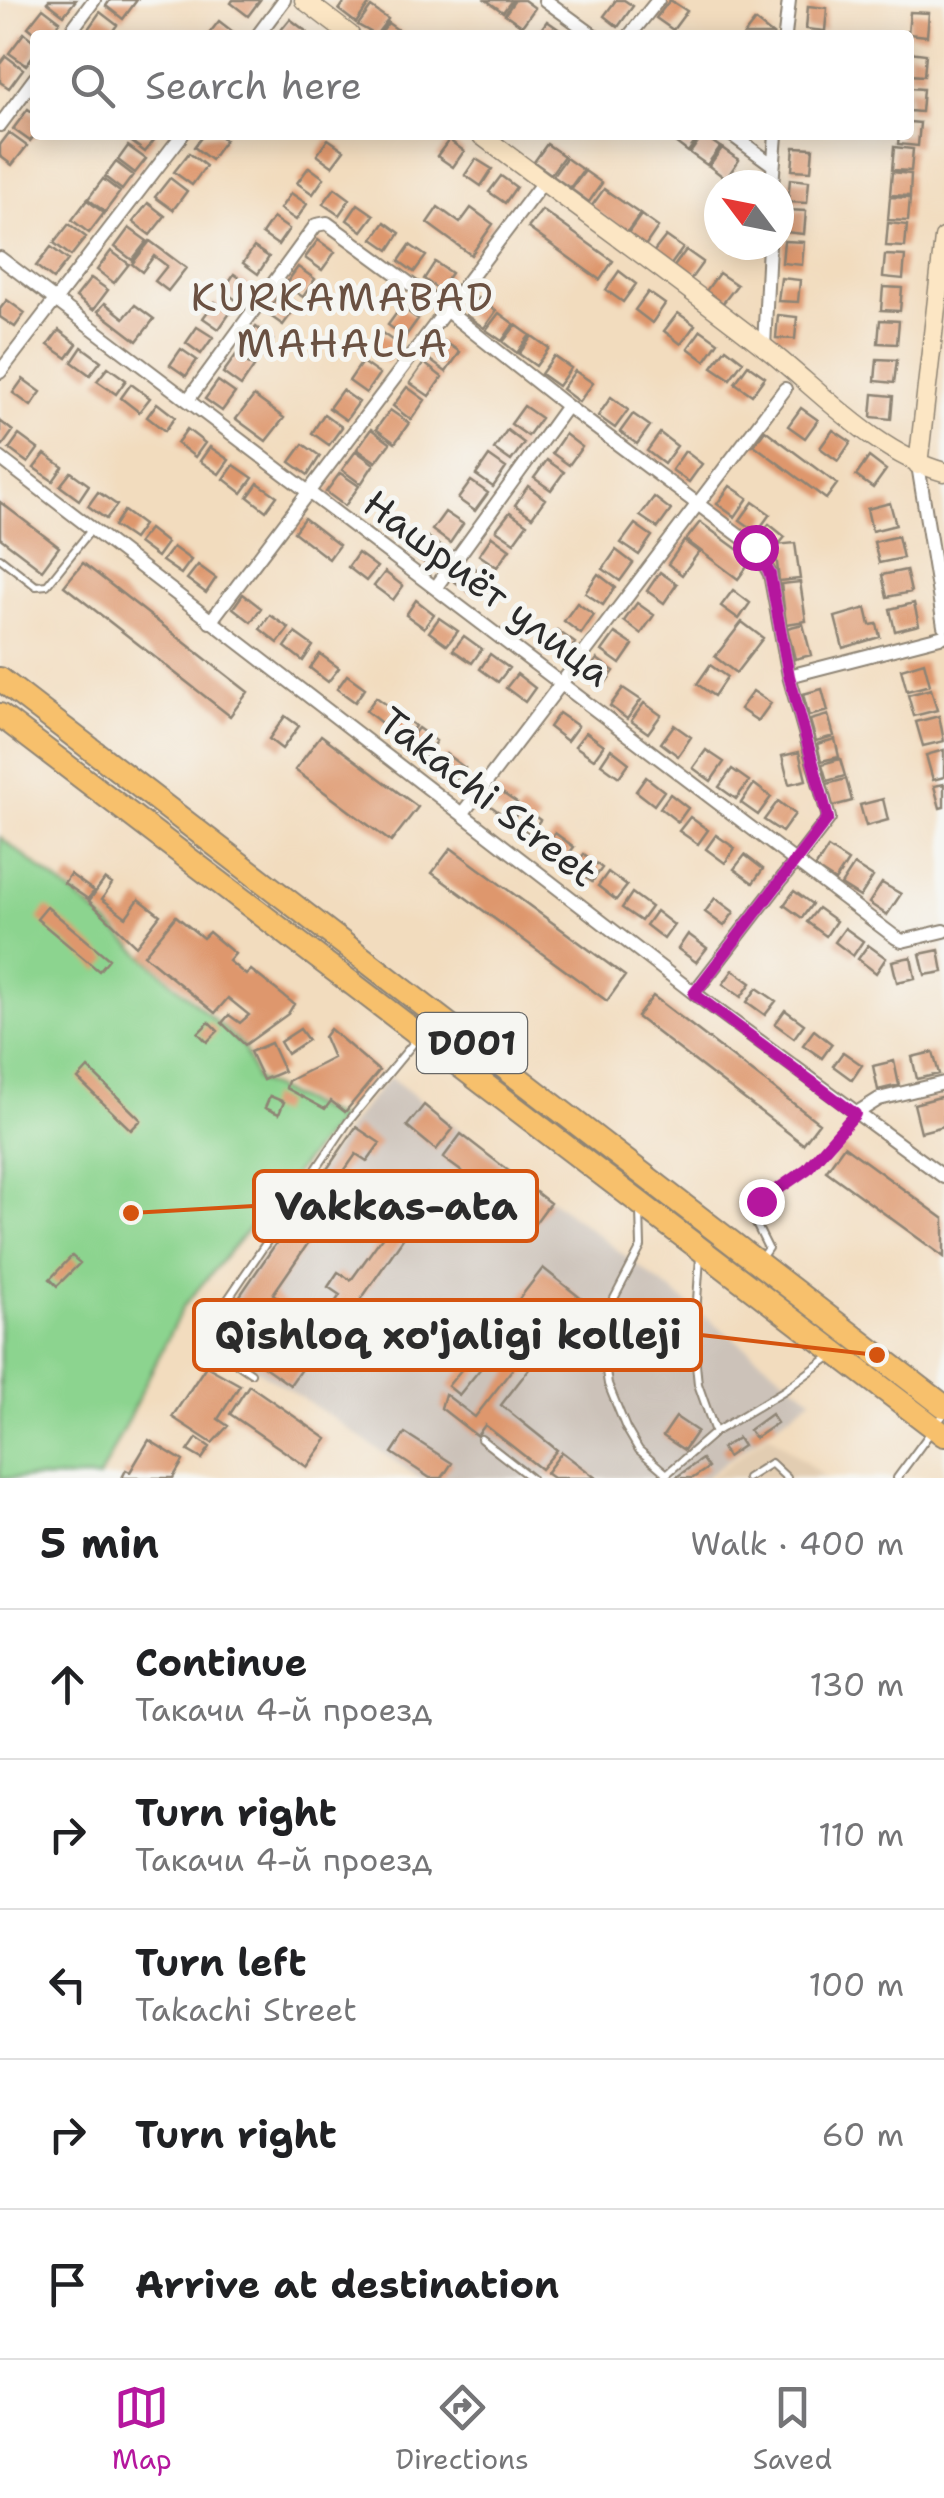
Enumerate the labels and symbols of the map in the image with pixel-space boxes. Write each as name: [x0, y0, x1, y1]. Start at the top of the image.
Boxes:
north arrow: [704, 170, 794, 260]
district label: KURKAMABAD MAHALLA: [191, 270, 495, 370]
street label: Нашриёт улица: [353, 478, 622, 698]
route start: [733, 525, 779, 571]
street label: Takachi Street: [369, 695, 608, 898]
road number: D001: [417, 1013, 527, 1073]
callout: Vakkas-ata: [254, 1171, 537, 1241]
text: Vakkas-ata: [274, 1179, 518, 1233]
route end: [739, 1179, 785, 1225]
callout: Qishloq xo'jaligi kolleji: [194, 1300, 701, 1370]
text: Qishloq xo'jaligi kolleji: [214, 1308, 682, 1362]

